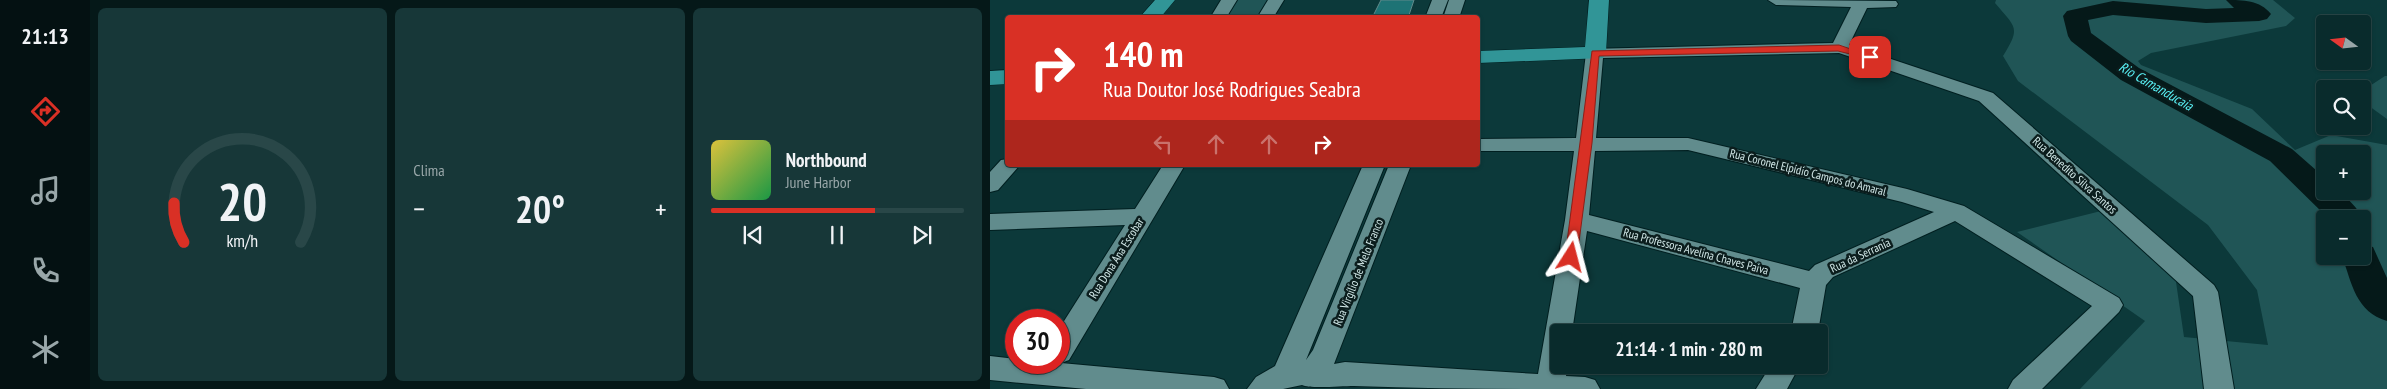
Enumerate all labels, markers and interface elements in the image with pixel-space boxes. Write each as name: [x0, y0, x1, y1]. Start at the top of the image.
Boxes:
north arrow: [2316, 15, 2371, 70]
map controls: [2316, 15, 2371, 265]
text: 21:13: [21, 22, 69, 50]
text: 140 m: [1103, 31, 1184, 77]
icon: right: [1020, 35, 1085, 100]
pin: [1849, 36, 1891, 78]
icon: arrive: [1856, 43, 1884, 71]
water label: Rio Camanducaia: [2116, 57, 2198, 115]
text: Rua Doutor José Rodrigues Seabra: [1103, 75, 1361, 103]
button: search: [2316, 80, 2371, 135]
icon: directions: [28, 94, 63, 129]
icon: left: [1149, 130, 1177, 158]
icon: ahead: [1202, 130, 1230, 158]
icon: ahead: [1255, 130, 1283, 158]
icon: right: [1308, 130, 1336, 158]
street label: Rua Benedito Silva Santos: [2030, 133, 2120, 217]
street label: Rua Coronel Elpídio Campos do Amaral: [1728, 145, 1888, 199]
button: +: [2316, 145, 2371, 200]
text: Northbound: [786, 148, 867, 172]
text: Clima: [413, 160, 445, 180]
text: 20: [218, 168, 268, 235]
text: June Harbor: [786, 172, 851, 192]
icon: music: [28, 173, 63, 208]
text: 20°: [515, 184, 565, 233]
text: −: [413, 190, 425, 227]
text: +: [655, 190, 667, 227]
button: −: [2316, 210, 2371, 265]
street label: Rua Dona Ana Escobar: [1085, 214, 1147, 301]
street label: Rua Virgílio de Melo Franco: [1330, 216, 1386, 328]
icon: previous: [739, 221, 767, 249]
icon: pause: [823, 221, 851, 249]
icon: next: [908, 221, 936, 249]
street label: Rua Professora Avelina Chaves Paiva: [1622, 224, 1771, 278]
text: km/h: [227, 229, 259, 252]
position arrow: [1544, 230, 1596, 282]
street label: Rua da Serrania: [1827, 234, 1893, 276]
icon: phone: [28, 253, 63, 288]
speed limit sign: 30: [1005, 309, 1070, 374]
icon: climate: [28, 332, 63, 367]
text: 21:14 · 1 min · 280 m: [1616, 337, 1762, 361]

